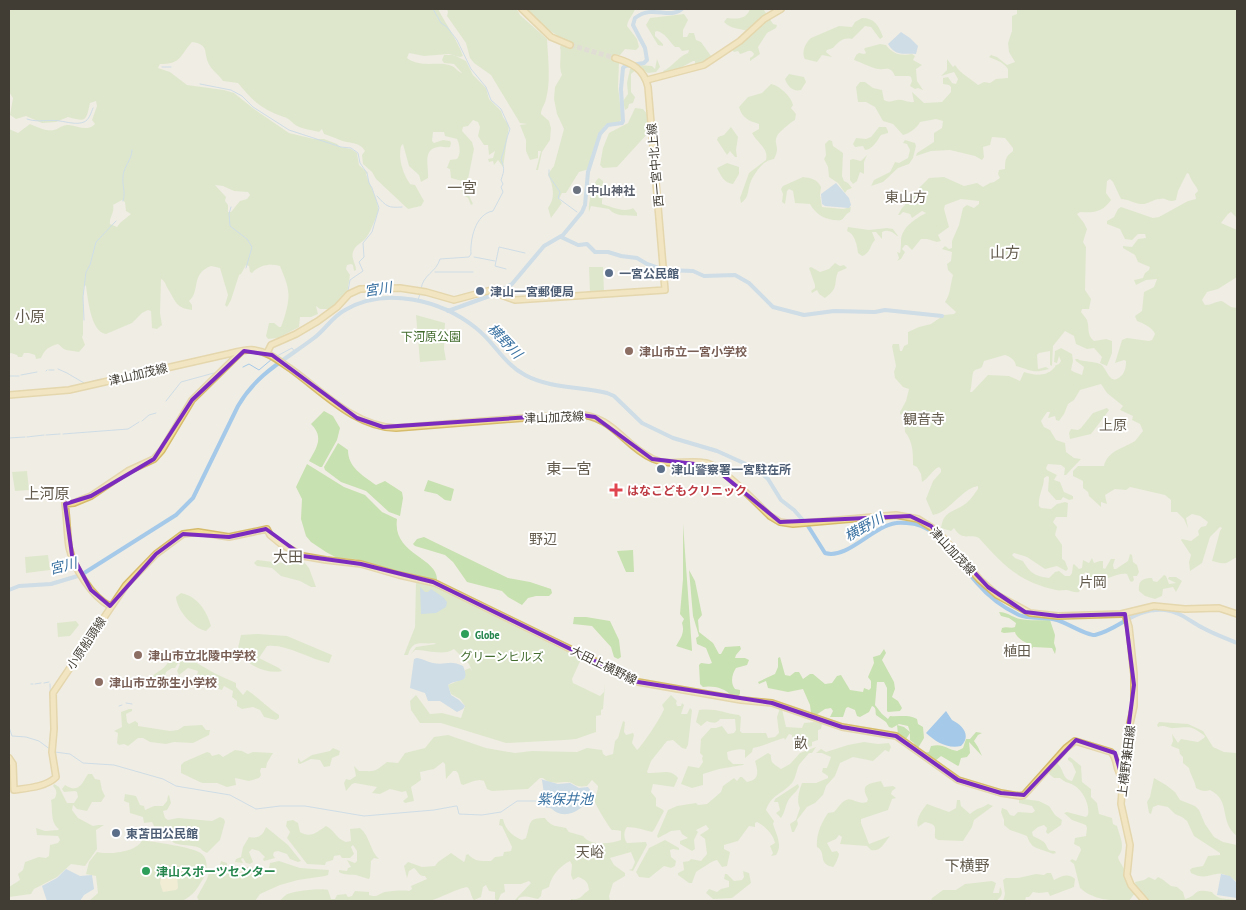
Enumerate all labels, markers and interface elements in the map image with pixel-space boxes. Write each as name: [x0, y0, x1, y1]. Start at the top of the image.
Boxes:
street label: 西一宮中北上線: [644, 122, 666, 208]
district label: 一宮: [447, 178, 477, 197]
place label: 中山神社: [587, 183, 635, 198]
marker: 中山神社: [571, 184, 583, 196]
district label: 東山方: [885, 188, 927, 206]
district label: 山方: [990, 243, 1020, 262]
place label: 一宮公民館: [619, 266, 679, 281]
marker: 一宮公民館: [603, 267, 615, 279]
water label: 宮川: [363, 278, 395, 300]
place label: 津山一宮郵便局: [490, 284, 574, 299]
marker: 津山一宮郵便局: [474, 285, 486, 297]
district label: 小原: [15, 307, 45, 326]
water label: 横野川: [484, 320, 527, 364]
park label: 下河原公園: [401, 329, 461, 344]
place label: 津山市立一宮小学校: [639, 344, 747, 359]
marker: 津山市立一宮小学校: [623, 345, 635, 357]
street label: 津山加茂線: [107, 360, 169, 388]
street label: 津山加茂線: [524, 408, 584, 426]
district label: 観音寺: [903, 410, 945, 428]
district label: 上原: [1099, 416, 1127, 434]
district label: 東一宮: [546, 459, 592, 478]
place label: 津山警察署一宮駐在所: [671, 462, 791, 477]
marker: 津山警察署一宮駐在所: [655, 463, 667, 475]
marker: はなこどもクリニック: [609, 483, 623, 497]
place label: はなこどもクリニック: [627, 483, 747, 498]
district label: 上河原: [24, 484, 70, 503]
water label: 横野川: [841, 508, 888, 545]
street label: 津山加茂線: [927, 524, 979, 578]
district label: 野辺: [529, 530, 557, 548]
district label: 大田: [273, 547, 303, 566]
water label: 宮川: [47, 553, 81, 578]
district label: 片岡: [1079, 573, 1107, 591]
street label: 小原船頭線: [63, 614, 109, 672]
place label: Globe: [475, 627, 500, 642]
marker: Globe: [459, 628, 471, 640]
street label: 大田上横野線: [568, 642, 640, 688]
district label: 植田: [1003, 642, 1031, 660]
place label: 津山市立北陵中学校: [148, 648, 256, 663]
marker: 津山市立北陵中学校: [132, 649, 144, 661]
park label: グリーンヒルズ: [460, 649, 544, 664]
place label: 津山市立弥生小学校: [109, 675, 217, 690]
marker: 津山市立弥生小学校: [93, 676, 105, 688]
street label: 上横野兼田線: [1114, 724, 1138, 798]
district label: 畝: [794, 734, 808, 752]
water label: 紫保井池: [537, 790, 595, 808]
place label: 東苫田公民館: [126, 826, 198, 841]
marker: 東苫田公民館: [110, 827, 122, 839]
district label: 天峪: [576, 843, 604, 861]
district label: 下横野: [944, 856, 990, 875]
place label: 津山スポーツセンター: [156, 864, 276, 879]
marker: 津山スポーツセンター: [140, 865, 152, 877]

